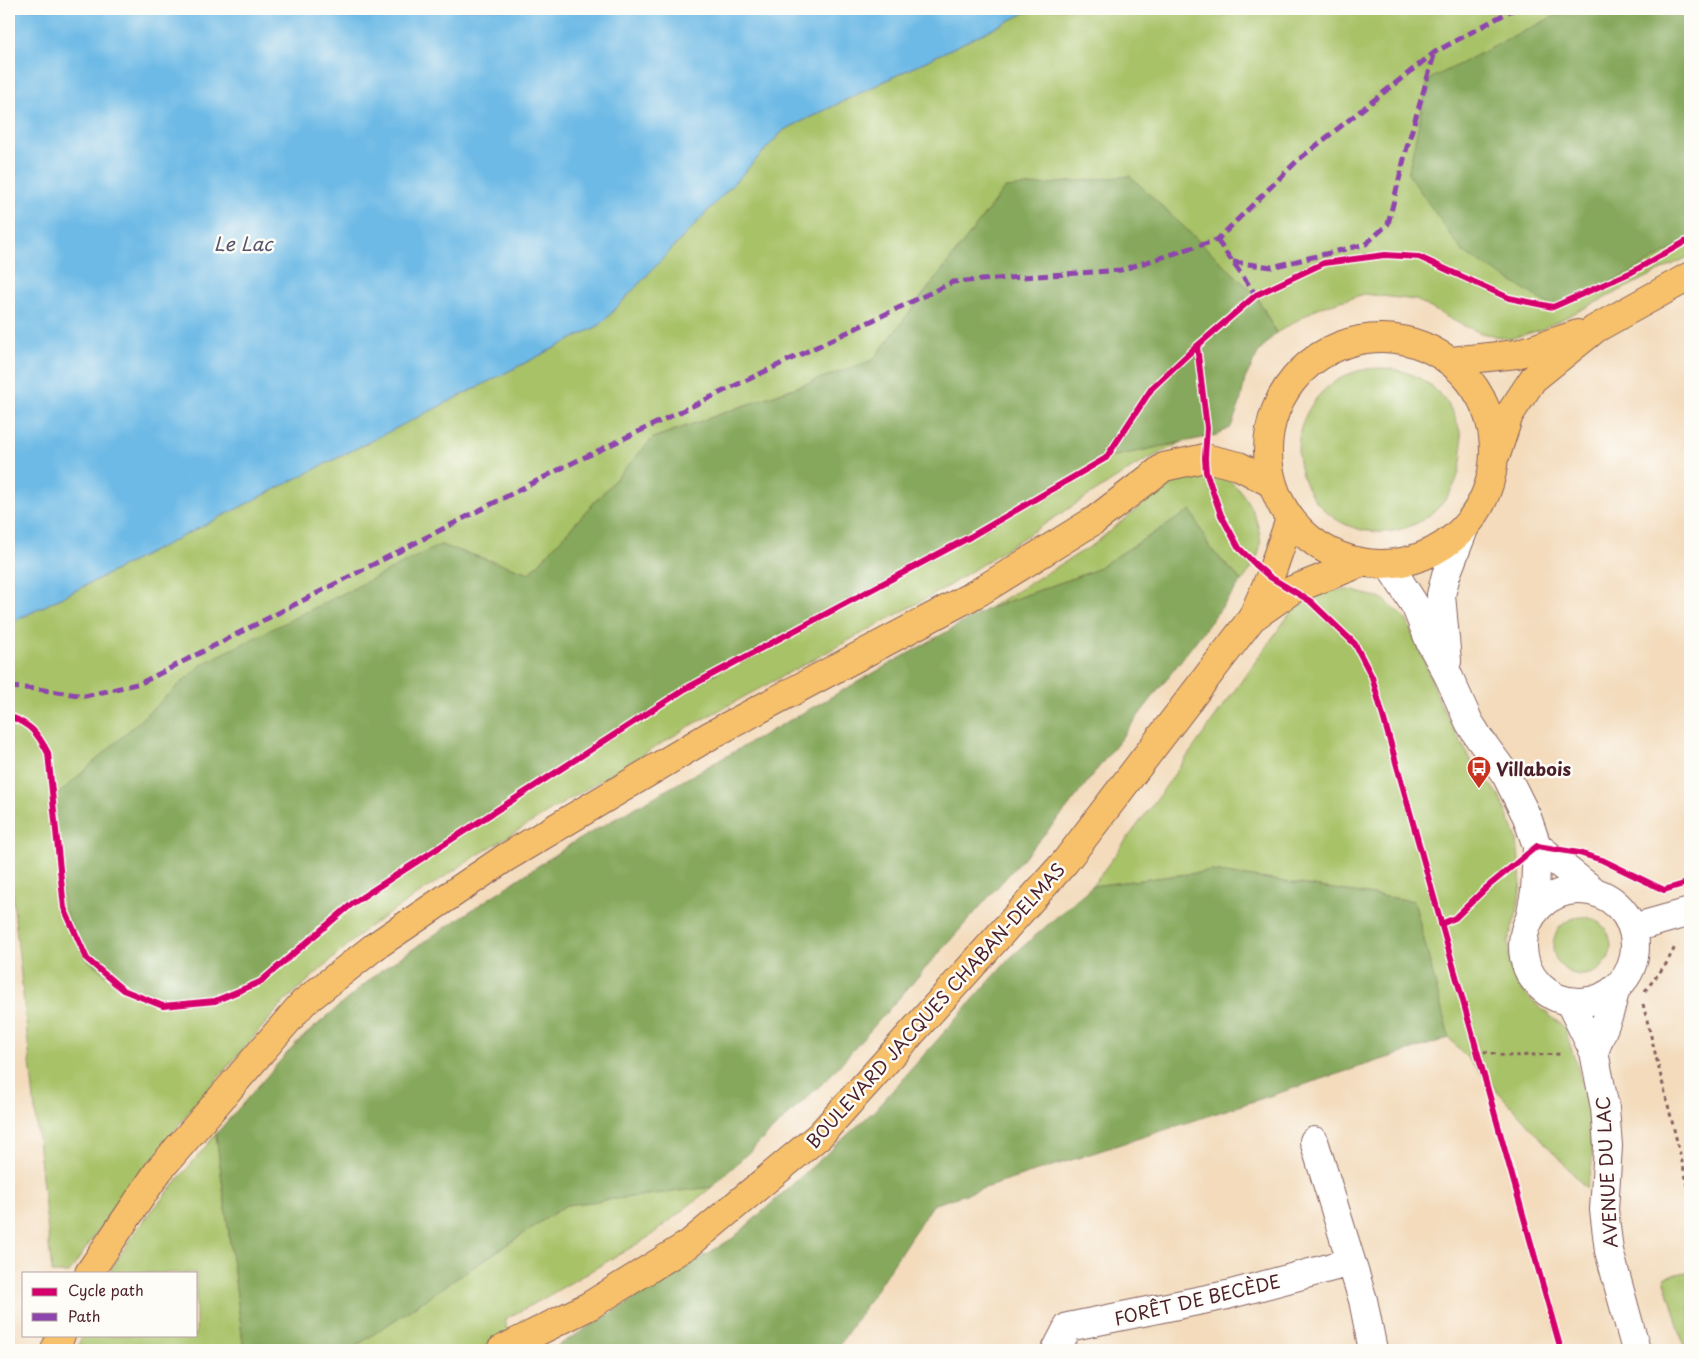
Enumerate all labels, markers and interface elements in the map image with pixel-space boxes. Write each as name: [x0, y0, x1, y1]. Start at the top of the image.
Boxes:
water label: Le Lac: [214, 229, 274, 257]
bus stop icon: Villabois: [1466, 755, 1492, 789]
place label: Villabois: [1496, 755, 1571, 782]
street label: BOULEVARD JACQUES CHABAN-DELMAS: [799, 856, 1071, 1154]
street label: AVENUE DU LAC: [1589, 1096, 1623, 1248]
street label: FORÊT DE BECÈDE: [1111, 1267, 1283, 1331]
legend: [22, 1272, 198, 1336]
text: Cycle path: [68, 1278, 144, 1301]
text: Path: [68, 1304, 100, 1327]

